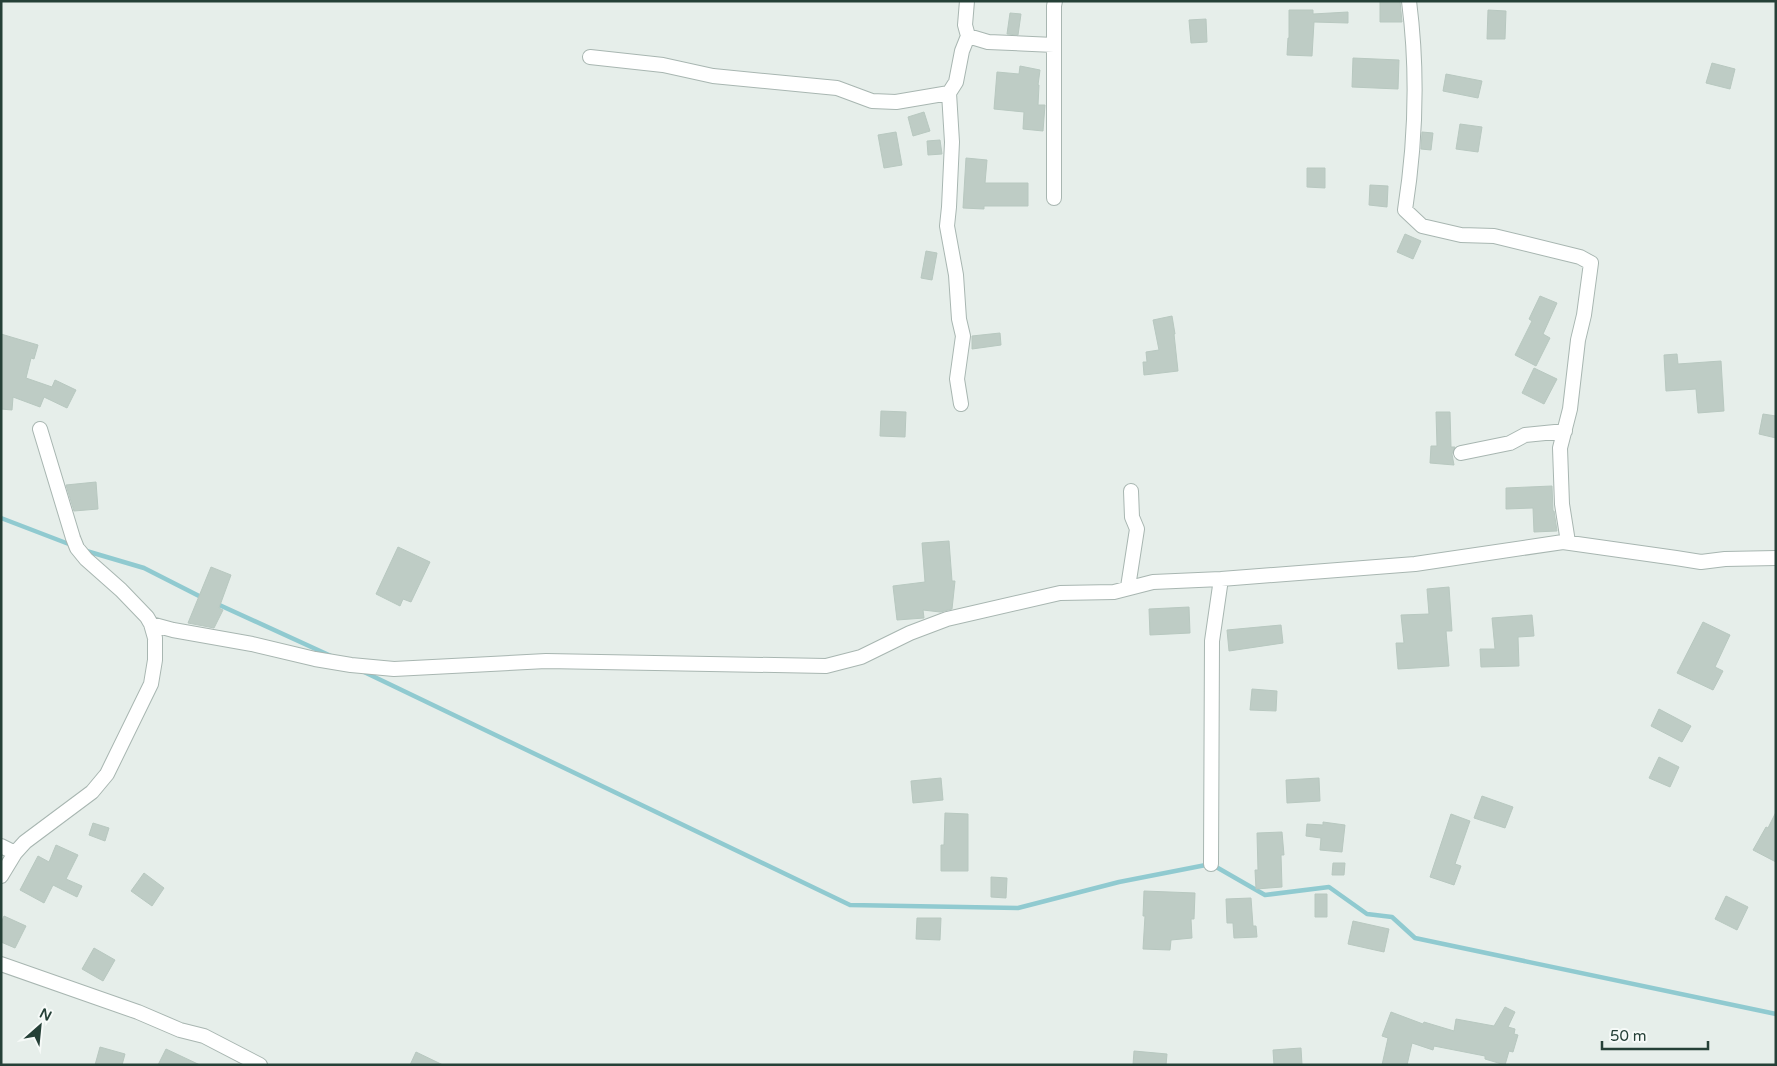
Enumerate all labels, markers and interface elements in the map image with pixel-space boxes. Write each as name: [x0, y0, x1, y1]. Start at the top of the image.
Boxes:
north arrow: [15, 1001, 65, 1051]
text: N: [37, 1005, 55, 1025]
scale bar: [1602, 1018, 1708, 1050]
text: 50 m: [1610, 1027, 1647, 1045]

